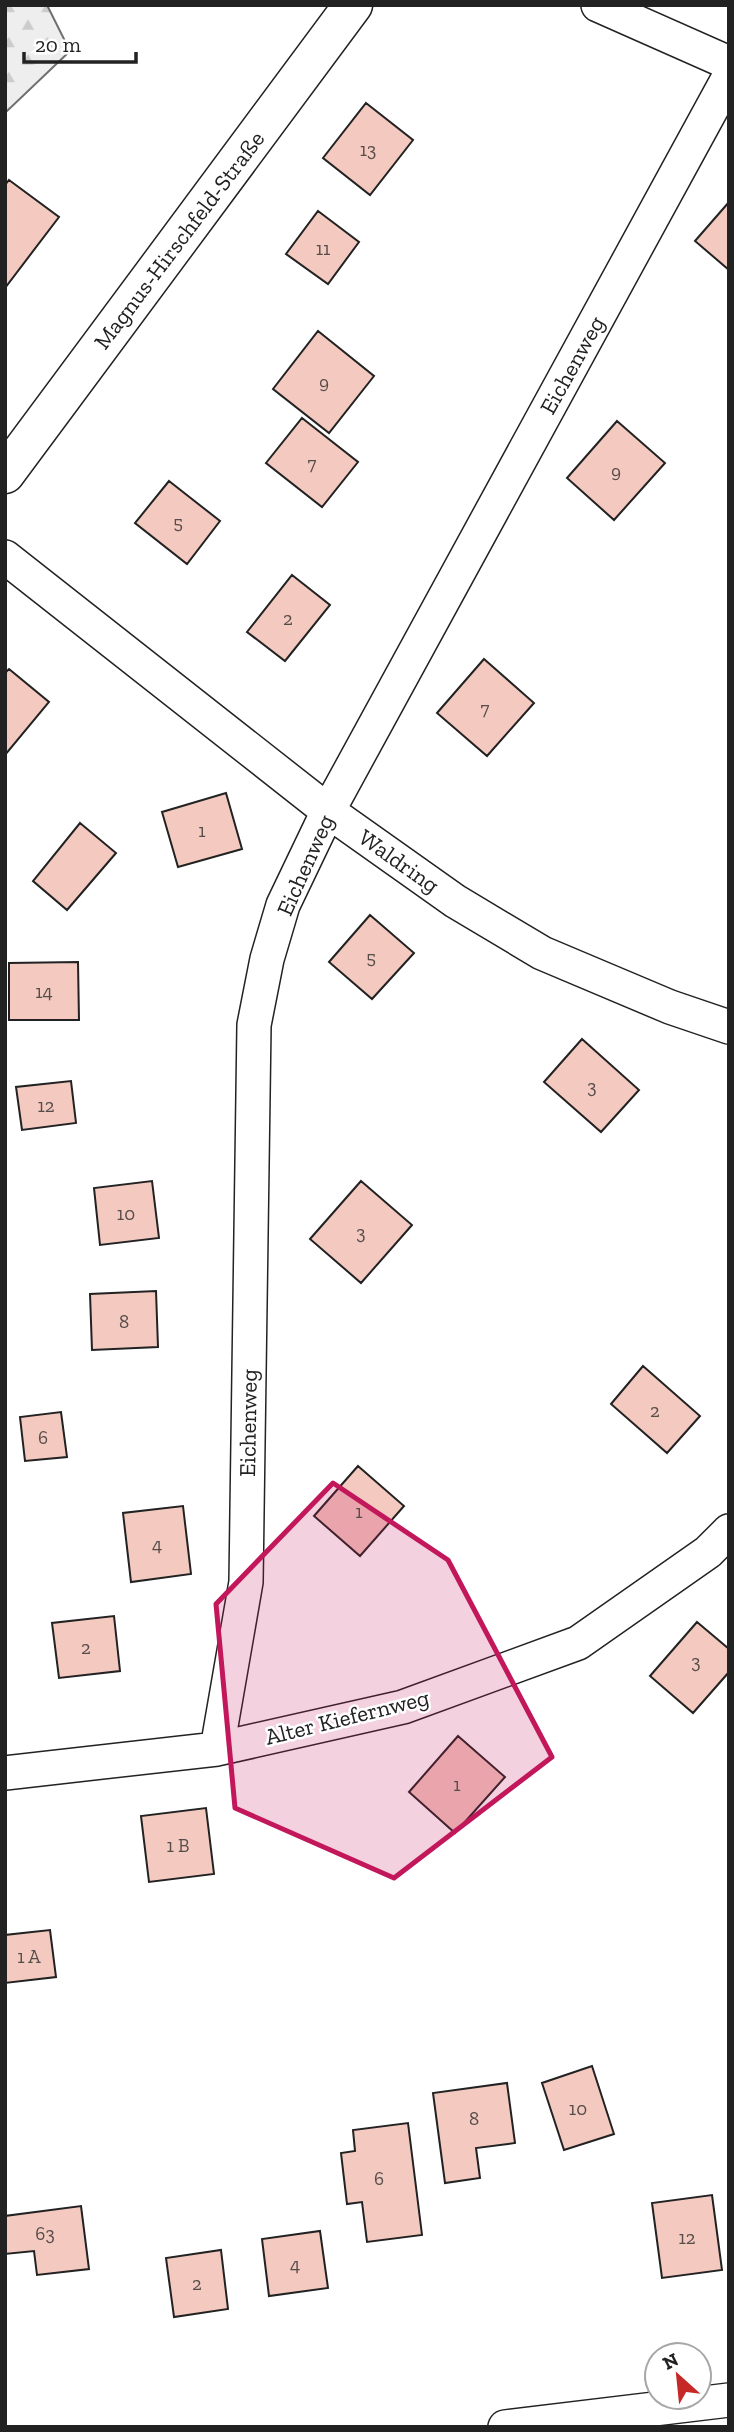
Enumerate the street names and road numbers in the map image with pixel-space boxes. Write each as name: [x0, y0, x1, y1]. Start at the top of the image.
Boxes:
street label: Magnus-Hirschfeld-Straße: [88, 125, 270, 355]
street label: Eichenweg: [534, 311, 611, 419]
street label: Eichenweg: [270, 810, 340, 920]
street label: Waldring: [353, 823, 445, 899]
street label: Eichenweg: [233, 1368, 263, 1477]
street label: Alter Kiefernweg: [262, 1683, 432, 1751]

